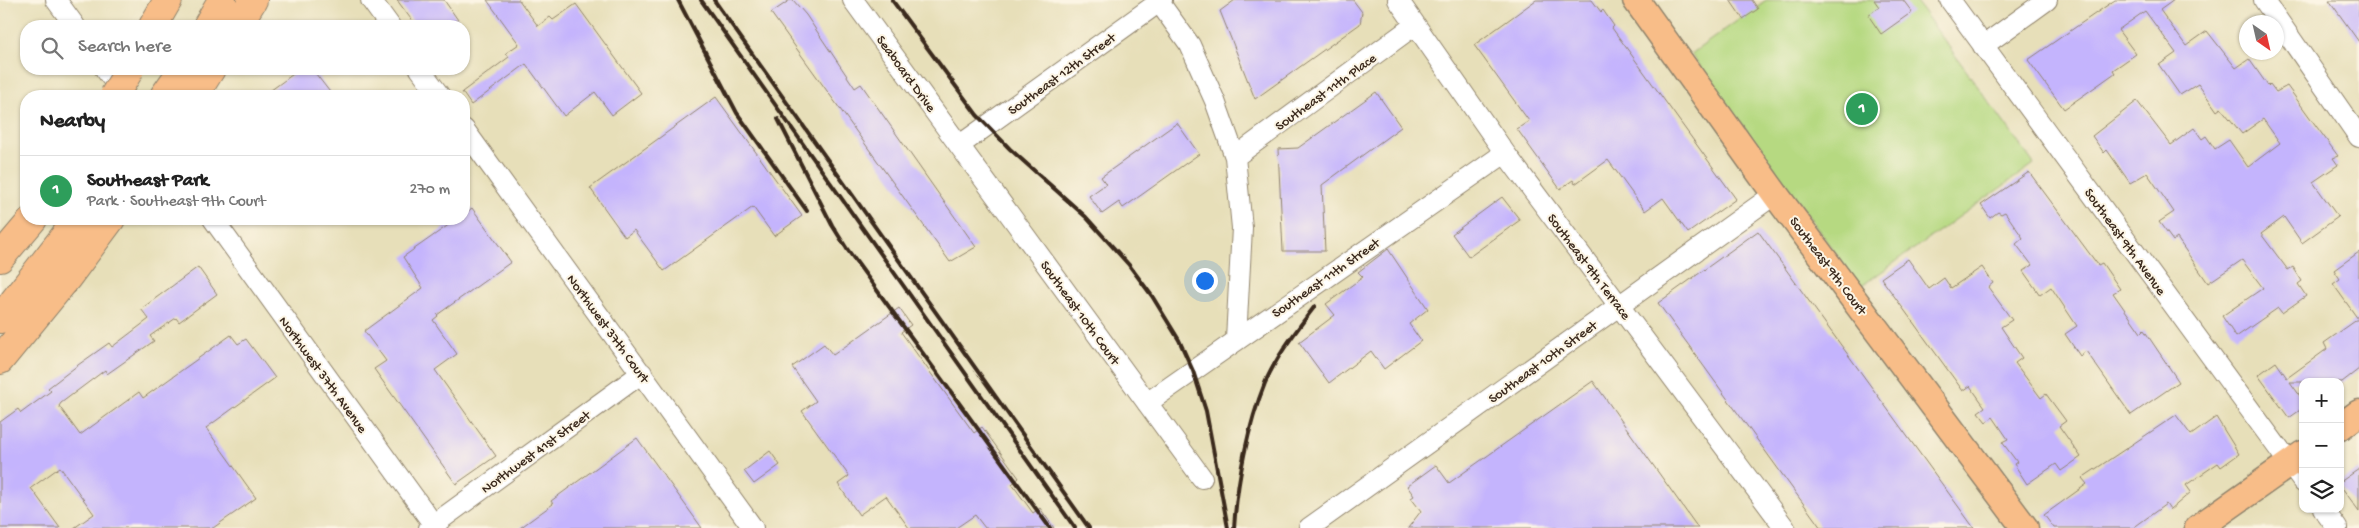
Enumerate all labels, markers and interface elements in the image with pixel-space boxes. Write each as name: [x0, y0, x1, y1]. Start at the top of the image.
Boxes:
north arrow: [2239, 15, 2284, 60]
search box: [20, 20, 470, 75]
street label: Southeast 12th Street: [1005, 29, 1121, 120]
street label: Seaboard Drive: [871, 33, 939, 117]
icon: search: [38, 34, 66, 62]
text: Search here: [78, 36, 172, 59]
street label: Southeast 11th Place: [1272, 50, 1381, 136]
pin: 1: [1846, 90, 1878, 128]
text: Nearby: [40, 110, 105, 135]
text: Southeast Park: [87, 170, 208, 193]
text: 1: [53, 181, 59, 200]
text: 270 m: [410, 181, 450, 200]
street label: Southeast 9th Avenue: [2079, 186, 2169, 300]
text: Park · Southeast 9th Court: [87, 193, 265, 212]
street label: Southeast 9th Terrace: [1543, 211, 1634, 325]
street label: Southeast 9th Court: [1785, 214, 1870, 320]
street label: Southeast 11th Street: [1269, 235, 1385, 323]
street label: Southeast 10th Court: [1035, 258, 1123, 370]
your location: [1192, 268, 1218, 294]
street label: Northwest 37th Court: [562, 272, 653, 388]
street label: Northwest 37th Avenue: [274, 314, 370, 438]
street label: Southeast 10th Street: [1486, 317, 1602, 408]
map controls: [2299, 378, 2344, 513]
button: +: [2299, 378, 2344, 423]
street label: Northwest 41st Street: [479, 407, 595, 498]
button: −: [2299, 423, 2344, 468]
button: layers: [2299, 468, 2344, 513]

